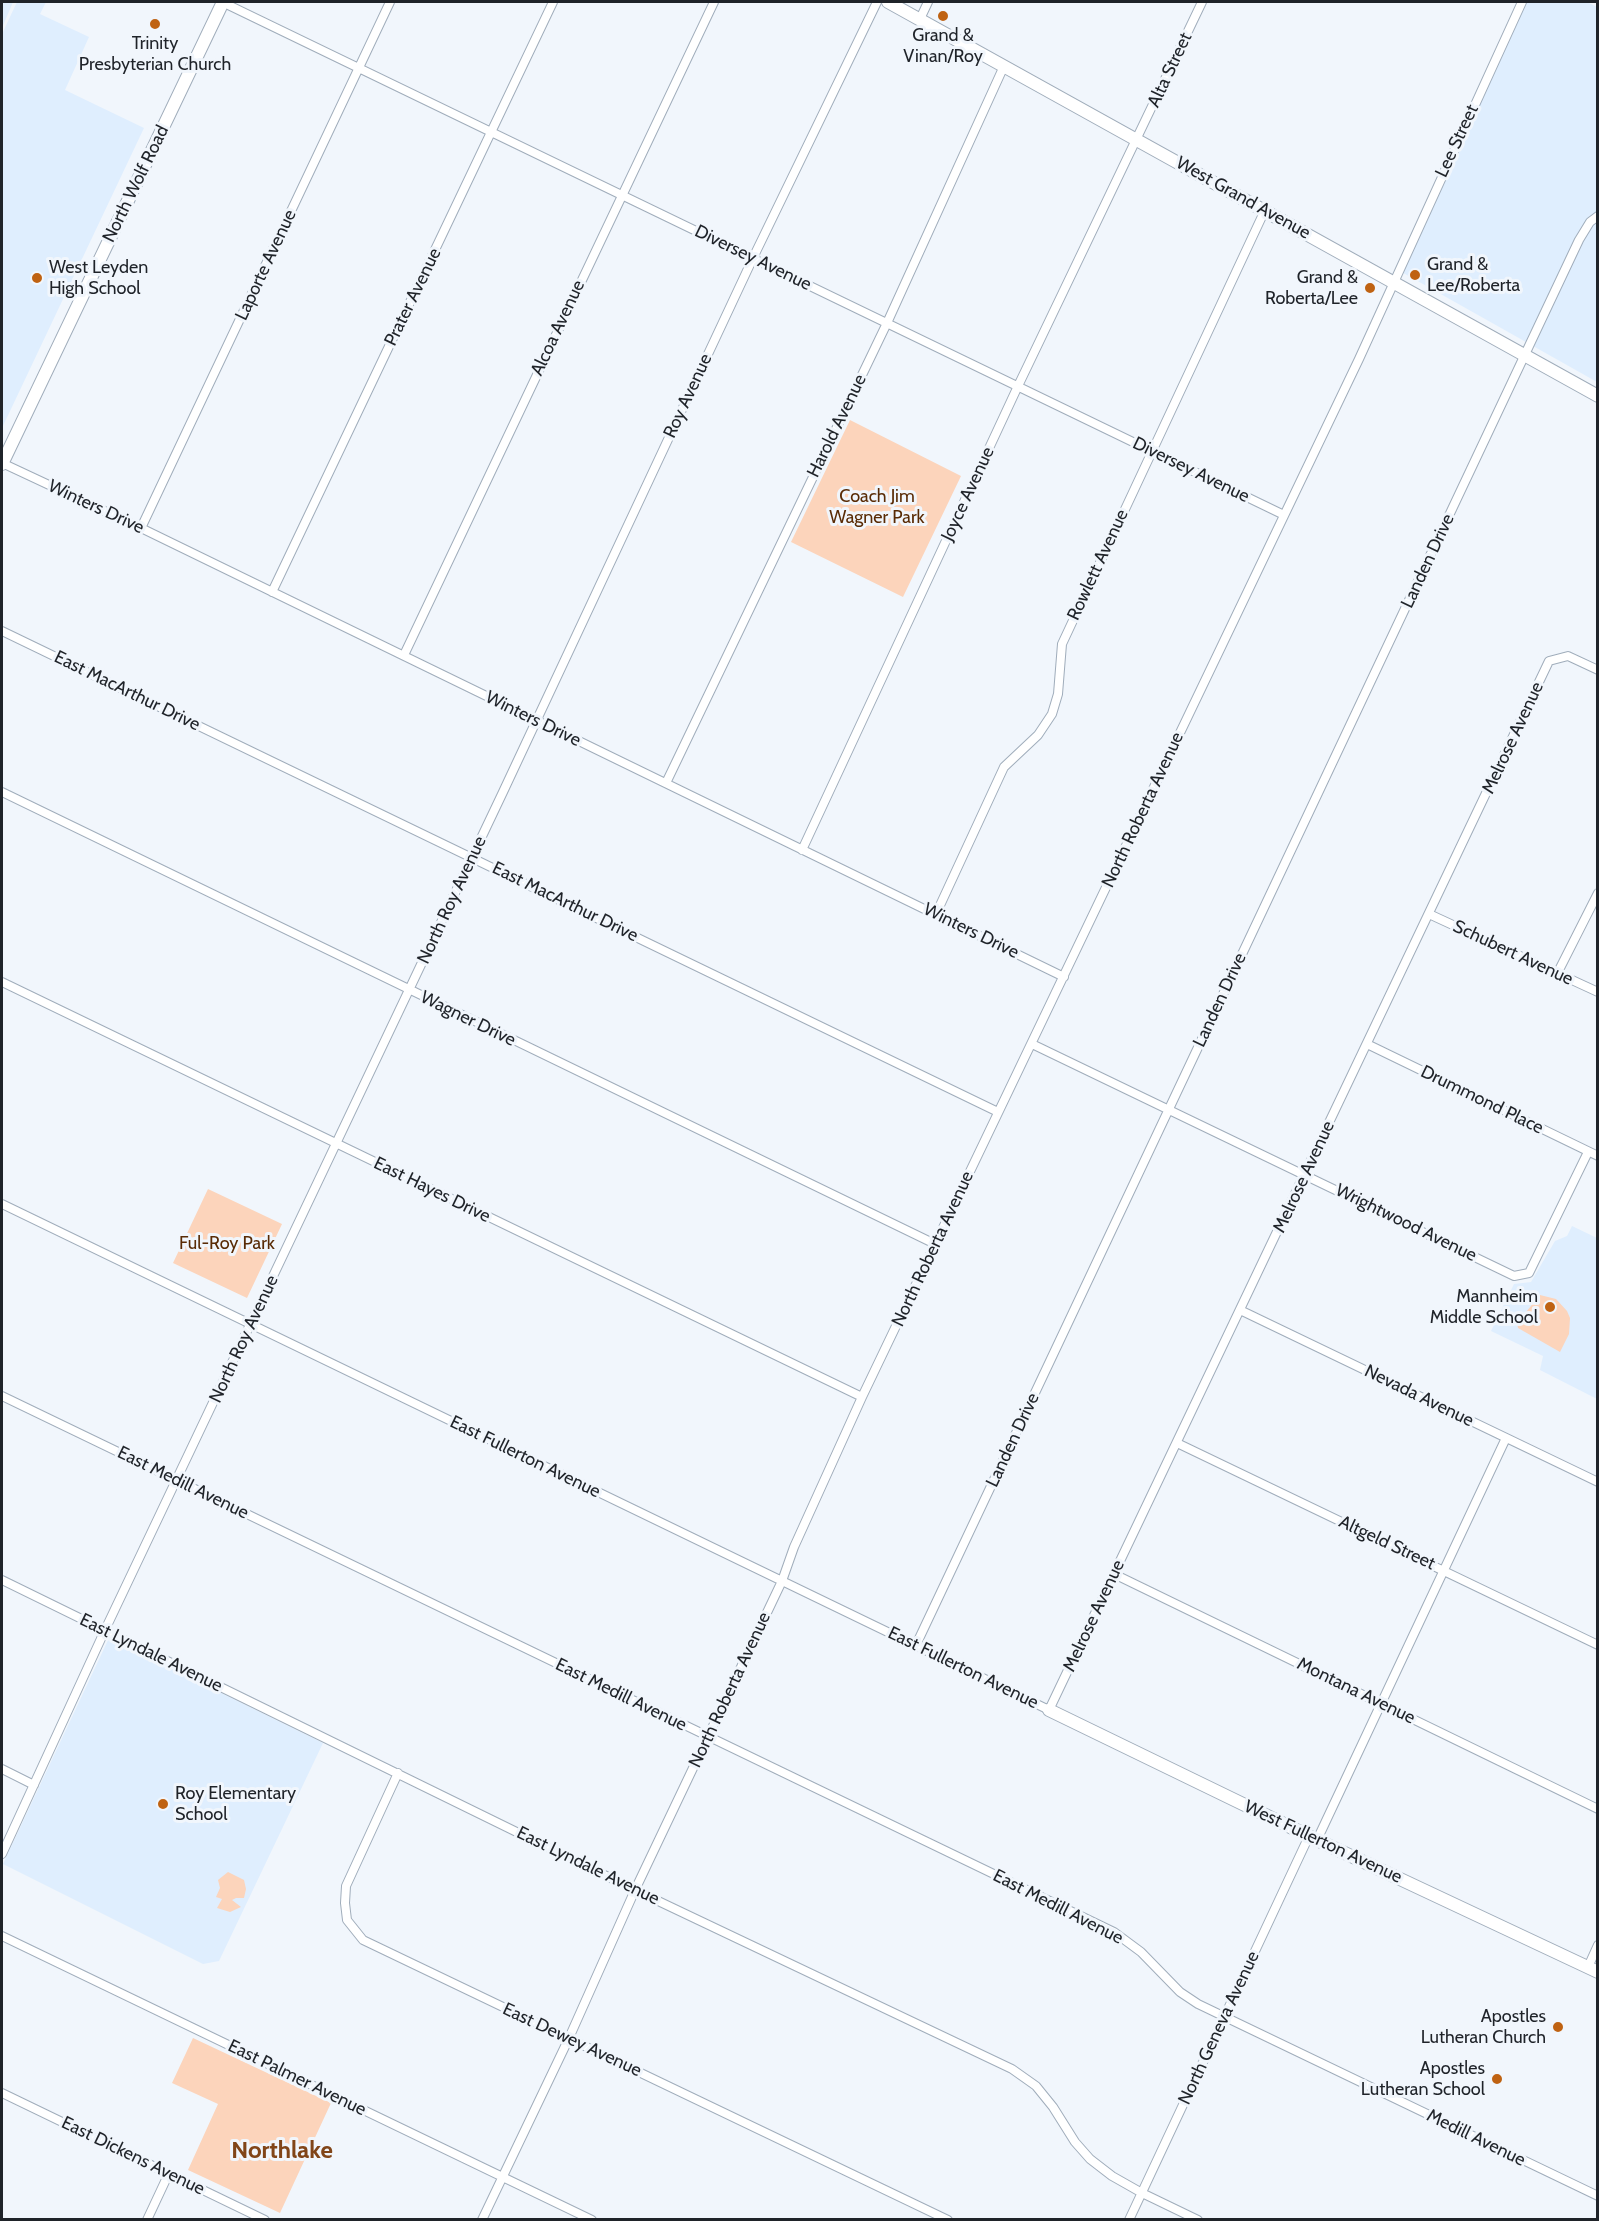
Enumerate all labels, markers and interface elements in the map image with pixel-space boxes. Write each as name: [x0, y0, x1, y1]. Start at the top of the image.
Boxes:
marker: Grand & Vinan/Roy: [936, 9, 950, 23]
marker: Trinity Presbyterian Church: [148, 17, 162, 31]
place label: Grand & Vinan/Roy: [903, 25, 983, 68]
street label: Alta Street: [1143, 29, 1197, 111]
place label: Trinity Presbyterian Church: [79, 33, 231, 76]
street label: Lee Street: [1431, 101, 1483, 181]
street label: North Wolf Road: [98, 122, 174, 246]
street label: West Grand Avenue: [1172, 152, 1314, 244]
street label: Laporte Avenue: [231, 206, 301, 324]
street label: Diversey Avenue: [691, 220, 815, 296]
street label: Prater Avenue: [380, 245, 446, 349]
place label: Grand & Lee/Roberta: [1427, 254, 1520, 296]
place label: West Leyden High School: [49, 257, 148, 300]
place label: Grand & Roberta/Lee: [1265, 267, 1358, 310]
marker: Grand & Lee/Roberta: [1408, 268, 1422, 282]
marker: West Leyden High School: [30, 271, 44, 285]
street label: Alcoa Avenue: [526, 277, 590, 379]
marker: Grand & Roberta/Lee: [1363, 281, 1377, 295]
street label: Roy Avenue: [659, 350, 717, 442]
street label: Harold Avenue: [803, 371, 871, 481]
street label: Diversey Avenue: [1129, 432, 1253, 508]
street label: Joyce Avenue: [937, 444, 999, 544]
street label: Winters Drive: [45, 475, 147, 539]
park label: Coach Jim Wagner Park: [829, 486, 925, 528]
street label: Rowlett Avenue: [1063, 506, 1133, 624]
street label: Landen Drive: [1397, 510, 1459, 612]
street label: East MacArthur Drive: [51, 646, 203, 736]
street label: Melrose Avenue: [1478, 679, 1548, 797]
street label: Winters Drive: [482, 687, 584, 751]
street label: North Roberta Avenue: [1097, 729, 1189, 891]
street label: North Roy Avenue: [413, 833, 491, 967]
street label: East MacArthur Drive: [489, 857, 641, 947]
street label: Winters Drive: [920, 899, 1022, 963]
street label: Schubert Avenue: [1450, 916, 1576, 990]
street label: Landen Drive: [1189, 949, 1251, 1051]
street label: Wagner Drive: [417, 987, 519, 1051]
street label: Drummond Place: [1417, 1061, 1547, 1139]
street label: Melrose Avenue: [1269, 1118, 1339, 1236]
street label: East Hayes Drive: [370, 1152, 494, 1228]
street label: North Roberta Avenue: [887, 1168, 979, 1330]
street label: Wrightwood Avenue: [1332, 1179, 1480, 1267]
park label: Ful-Roy Park: [179, 1233, 275, 1255]
street label: North Roy Avenue: [205, 1272, 283, 1406]
place label: Mannheim Middle School: [1430, 1286, 1538, 1328]
marker: Mannheim Middle School: [1543, 1300, 1557, 1314]
street label: Nevada Avenue: [1361, 1360, 1477, 1432]
street label: Landen Drive: [982, 1389, 1044, 1491]
street label: East Fullerton Avenue: [446, 1411, 604, 1503]
street label: East Medill Avenue: [114, 1442, 252, 1524]
street label: Altgeld Street: [1335, 1511, 1439, 1575]
street label: Melrose Avenue: [1059, 1557, 1129, 1675]
street label: East Lyndale Avenue: [76, 1609, 226, 1697]
street label: North Roberta Avenue: [684, 1609, 776, 1771]
street label: East Fullerton Avenue: [884, 1622, 1042, 1714]
street label: Montana Avenue: [1293, 1653, 1419, 1729]
street label: East Medill Avenue: [552, 1654, 690, 1736]
place label: Roy Elementary School: [175, 1783, 296, 1826]
street label: West Fullerton Avenue: [1241, 1796, 1405, 1888]
marker: Roy Elementary School: [156, 1797, 170, 1811]
street label: East Lyndale Avenue: [513, 1822, 663, 1910]
street label: East Medill Avenue: [989, 1865, 1127, 1949]
street label: North Geneva Avenue: [1174, 1948, 1264, 2108]
street label: East Dewey Avenue: [499, 1998, 645, 2082]
place label: Apostles Lutheran Church: [1421, 2006, 1546, 2048]
marker: Apostles Lutheran Church: [1551, 2020, 1565, 2034]
street label: East Palmer Avenue: [224, 2035, 370, 2121]
place label: Apostles Lutheran School: [1361, 2058, 1485, 2100]
marker: Apostles Lutheran School: [1490, 2072, 1504, 2086]
street label: Medill Avenue: [1423, 2105, 1529, 2171]
street label: East Dickens Avenue: [58, 2112, 208, 2200]
district label: Northlake: [231, 2137, 333, 2165]

